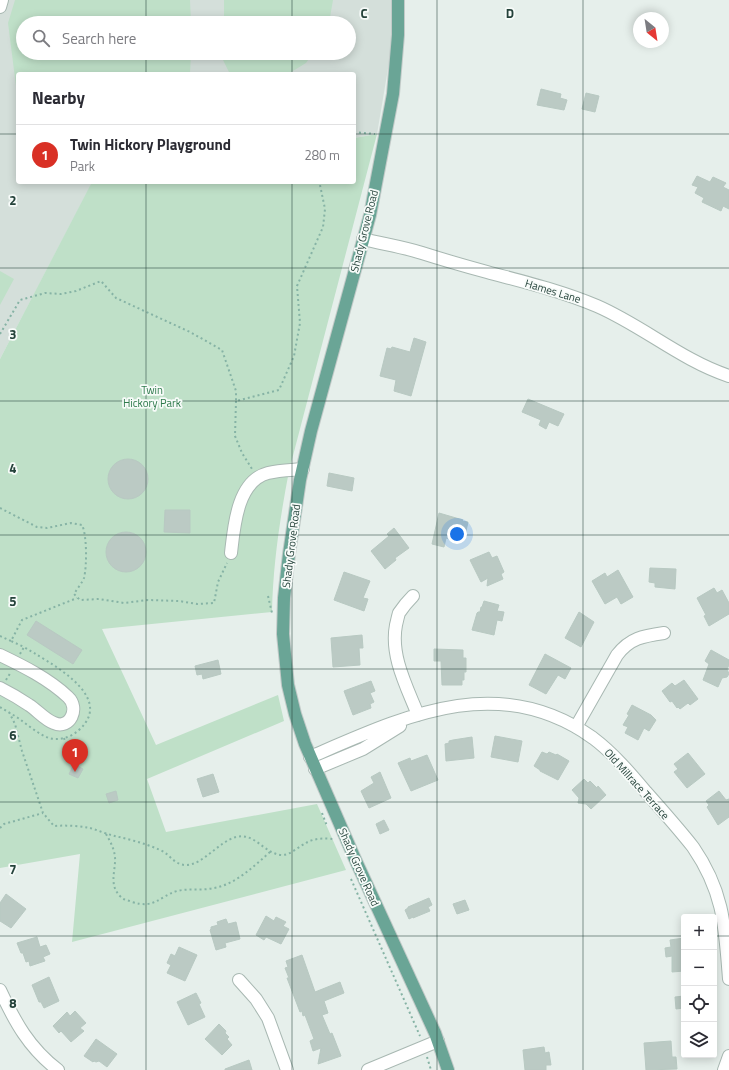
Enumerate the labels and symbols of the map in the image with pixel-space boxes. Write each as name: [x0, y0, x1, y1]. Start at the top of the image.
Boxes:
text: C: [360, 3, 368, 23]
text: D: [506, 3, 514, 23]
north arrow: [633, 12, 669, 48]
street label: Shady Grove Road: [346, 188, 382, 274]
text: 2: [9, 190, 17, 210]
street label: Hames Lane: [523, 275, 583, 307]
text: 3: [9, 324, 17, 344]
park label: Twin Hickory Park: [123, 382, 182, 411]
text: 4: [9, 458, 17, 478]
street label: Shady Grove Road: [278, 503, 304, 589]
your location: [447, 524, 467, 544]
text: 5: [9, 591, 17, 611]
text: 6: [9, 725, 17, 745]
pin: 1: [62, 739, 88, 772]
street label: Old Millrace Terrace: [601, 745, 674, 823]
street label: Shady Grove Road: [335, 825, 383, 909]
text: 7: [9, 859, 17, 879]
text: 8: [9, 993, 17, 1013]

